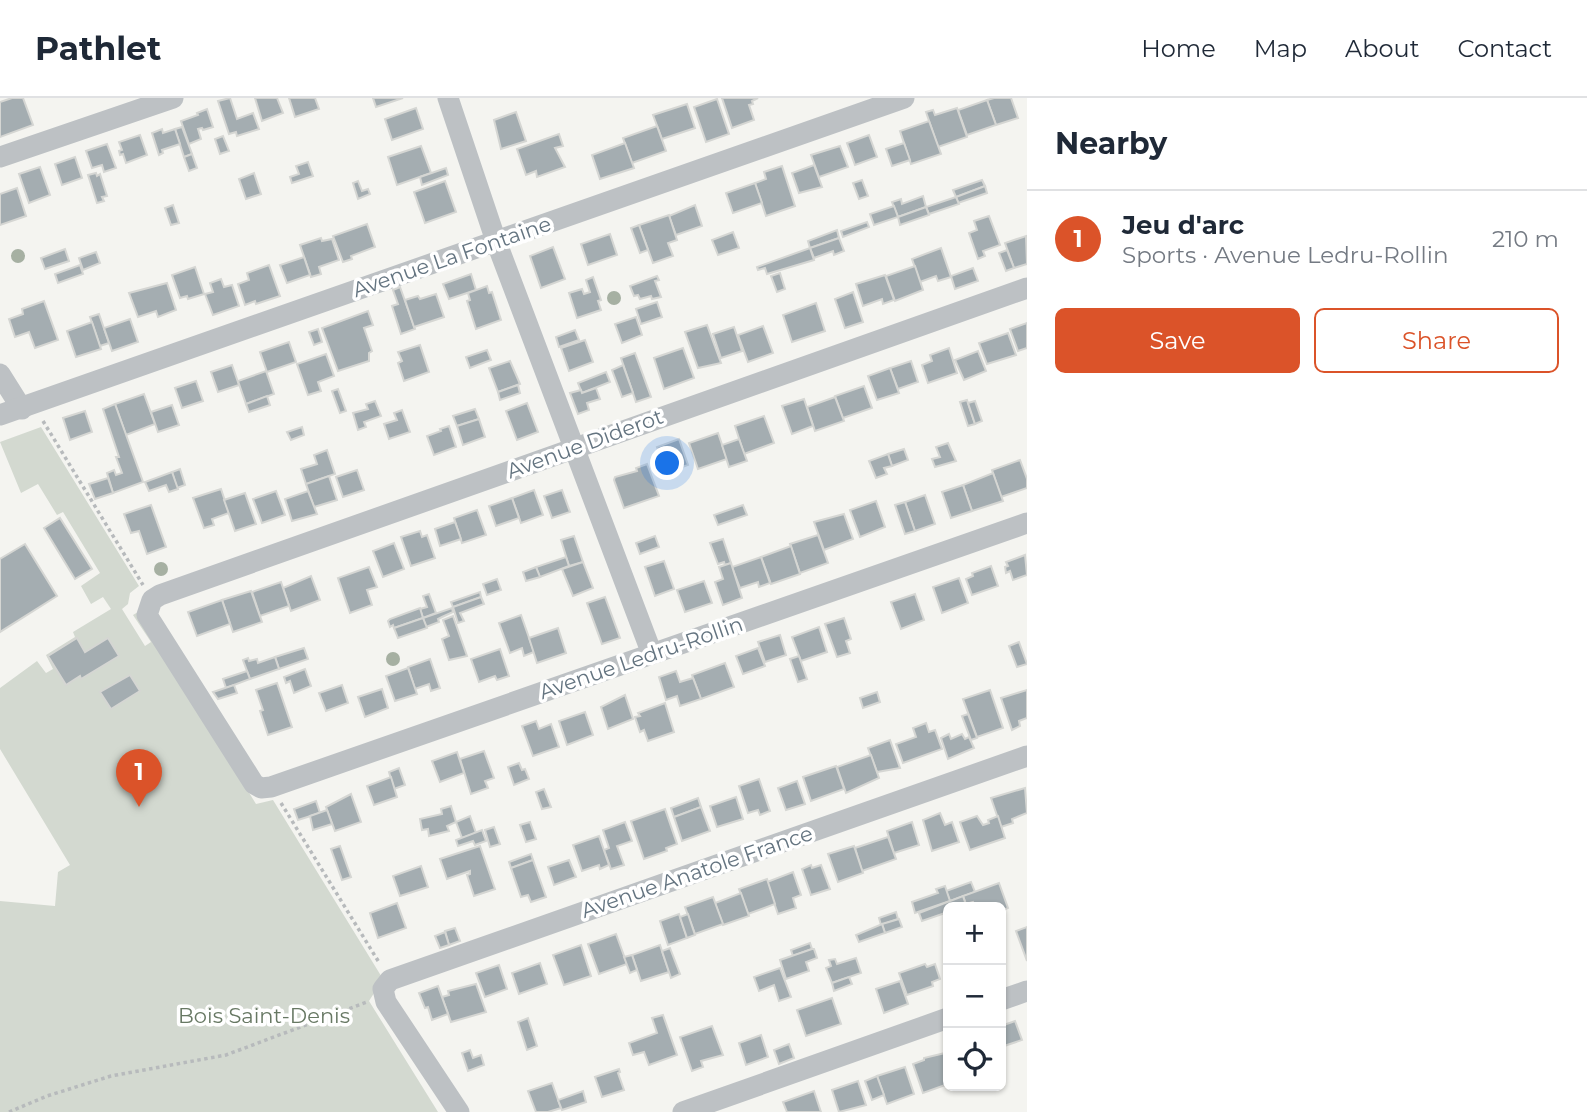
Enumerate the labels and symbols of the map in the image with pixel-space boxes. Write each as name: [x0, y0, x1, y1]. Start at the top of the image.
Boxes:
street label: Avenue La Fontaine: [349, 211, 554, 302]
street label: Avenue Diderot: [503, 404, 666, 483]
your location: [650, 446, 684, 480]
street label: Avenue Ledru-Rollin: [536, 611, 746, 704]
pin: 1: [116, 749, 162, 807]
street label: Avenue Anatole France: [578, 820, 816, 923]
park label: Bois Saint-Denis: [178, 1003, 350, 1028]

